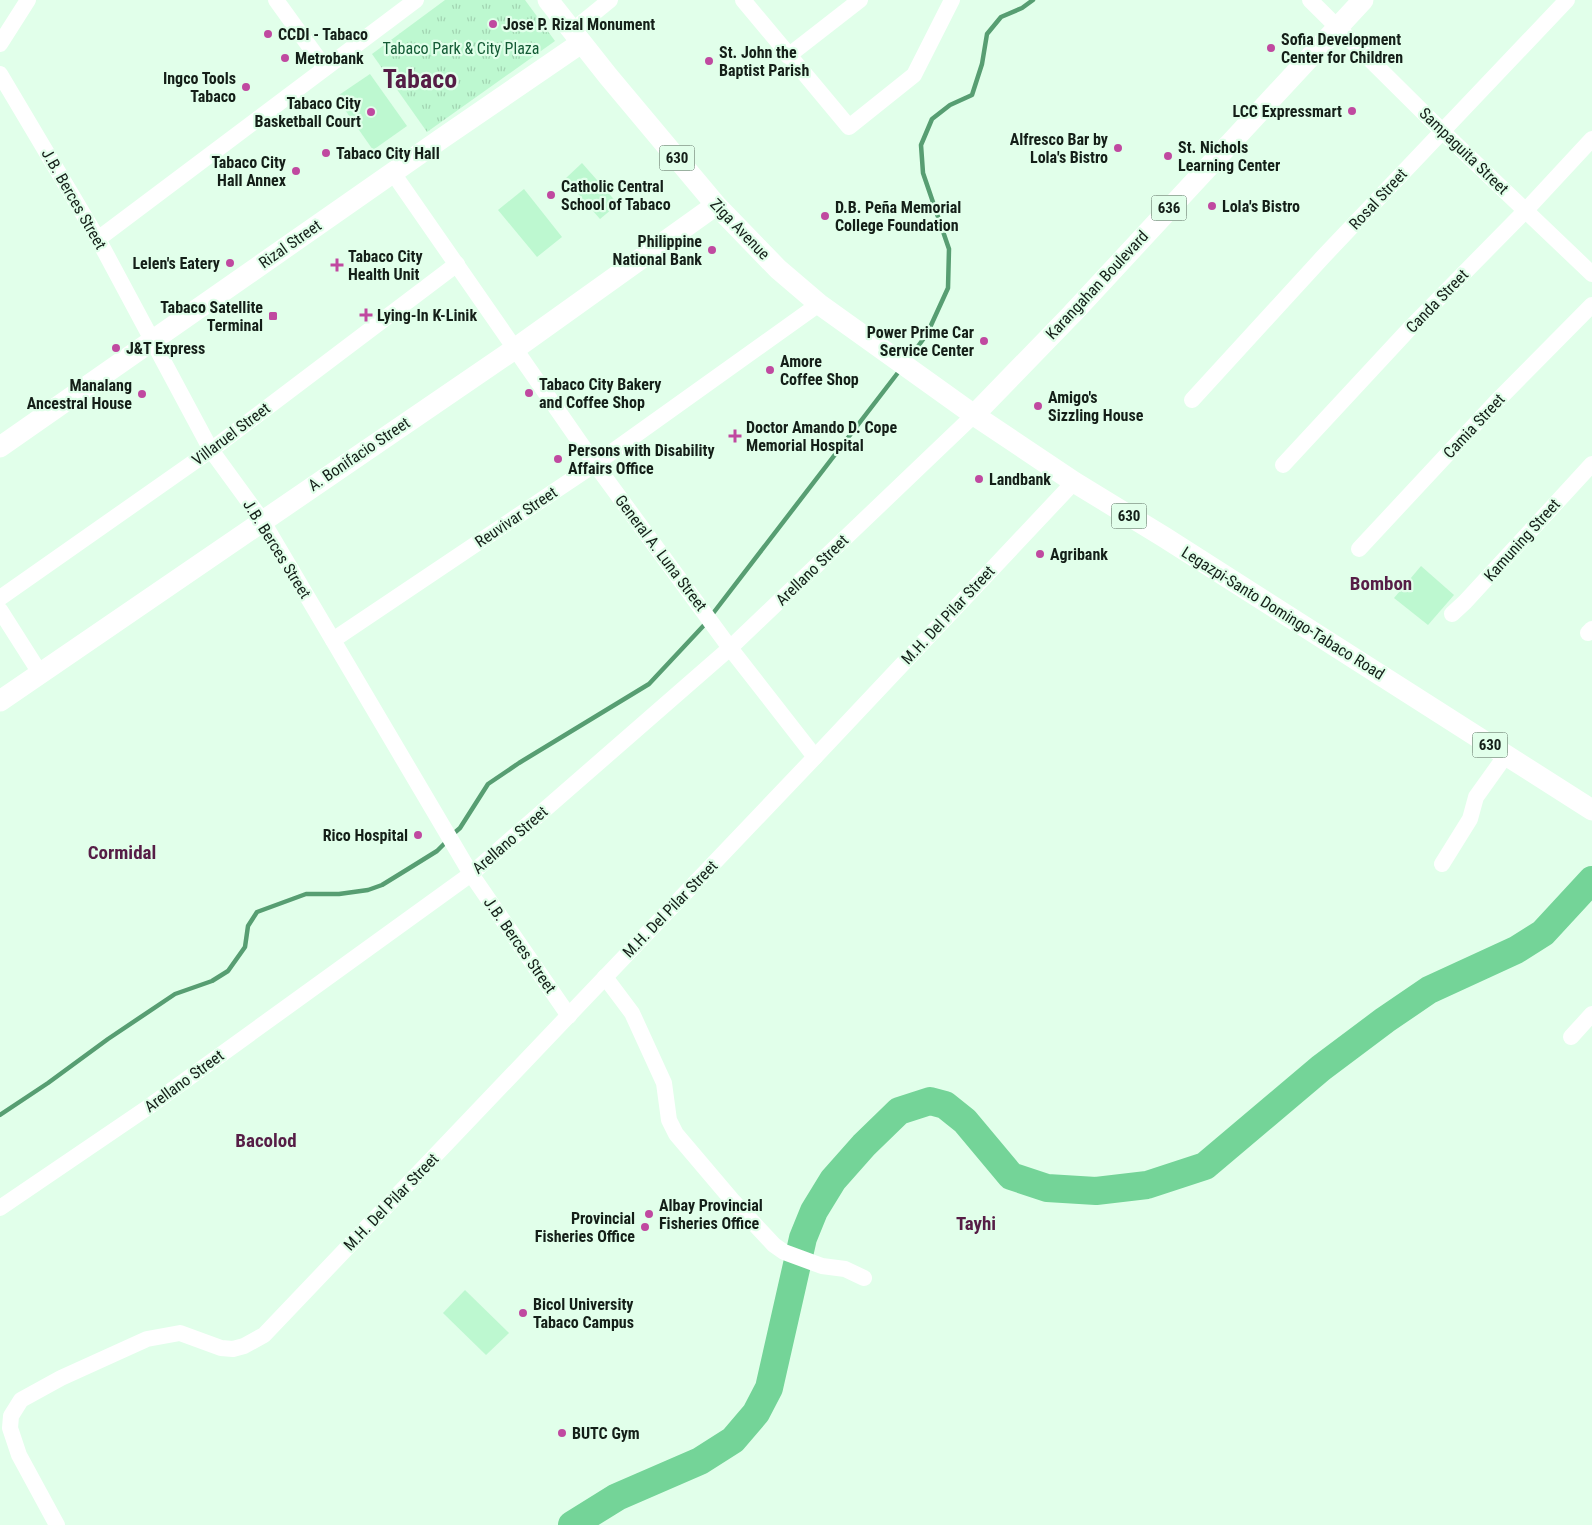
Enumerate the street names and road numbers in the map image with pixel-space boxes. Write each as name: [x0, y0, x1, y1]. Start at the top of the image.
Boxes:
street label: Sampaguita Street: [1416, 104, 1513, 198]
street label: J.B. Berces Street: [38, 145, 111, 253]
road number: 630: [660, 146, 694, 170]
street label: Rosal Street: [1345, 164, 1411, 233]
street label: Ziga Avenue: [706, 195, 774, 263]
road number: 636: [1152, 196, 1186, 220]
street label: Rizal Street: [255, 216, 325, 272]
street label: Karangahan Boulevard: [1042, 227, 1152, 343]
street label: Canda Street: [1402, 265, 1472, 337]
street label: Camia Street: [1439, 390, 1509, 462]
street label: Villaruel Street: [188, 398, 274, 469]
street label: A. Bonifacio Street: [305, 413, 414, 495]
street label: Reuvivar Street: [471, 483, 561, 551]
street label: General A. Luna Street: [611, 491, 711, 615]
street label: Kamuning Street: [1480, 495, 1564, 585]
street label: J.B. Berces Street: [239, 496, 315, 602]
road number: 630: [1112, 504, 1146, 528]
street label: Arellano Street: [772, 531, 852, 609]
street label: Legazpi-Santo Domingo-Tabaco Road: [1178, 543, 1388, 683]
street label: M.H. Del Pilar Street: [897, 562, 999, 668]
road number: 630: [1472, 732, 1508, 758]
street label: Arellano Street: [469, 802, 552, 878]
street label: M.H. Del Pilar Street: [619, 856, 721, 962]
street label: J.B. Berces Street: [480, 893, 560, 997]
street label: Arellano Street: [141, 1046, 228, 1116]
street label: M.H. Del Pilar Street: [340, 1149, 442, 1255]

